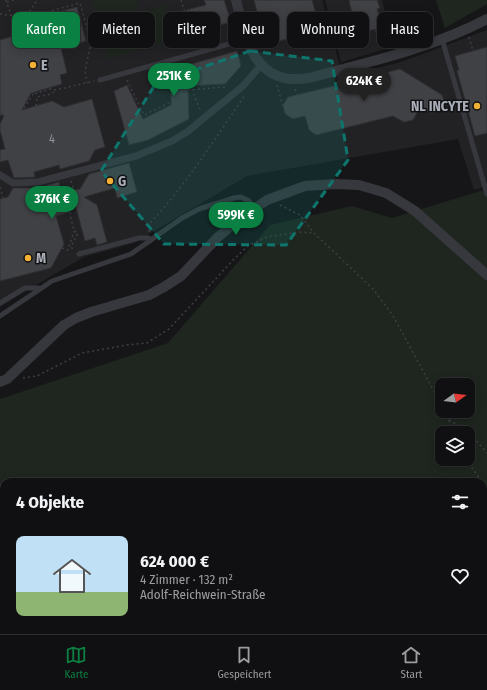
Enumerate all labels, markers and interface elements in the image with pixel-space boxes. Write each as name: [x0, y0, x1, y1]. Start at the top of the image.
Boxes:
chip: Kaufen: [12, 12, 80, 48]
chip: Mieten: [88, 12, 155, 48]
chip: Filter: [163, 12, 220, 48]
chip: Neu: [228, 12, 279, 48]
chip: Wohnung: [287, 12, 369, 48]
chip: Haus: [377, 12, 433, 48]
place label: E: [41, 57, 48, 74]
marker: E: [28, 60, 38, 70]
pin: 251K €: [141, 63, 207, 97]
text: 251K €: [157, 68, 191, 83]
pin: 624K €: [331, 68, 397, 102]
text: 624K €: [346, 73, 382, 88]
place label: NL INCYTE: [411, 98, 469, 115]
marker: NL INCYTE: [472, 101, 482, 111]
house number: 4: [49, 132, 55, 146]
place label: G: [118, 173, 126, 190]
marker: G: [105, 176, 115, 186]
pin: 376K €: [19, 186, 85, 220]
text: 376K €: [34, 191, 70, 206]
pin: 599K €: [203, 202, 269, 236]
text: 599K €: [218, 207, 254, 222]
place label: M: [36, 250, 46, 267]
marker: M: [23, 253, 33, 263]
north arrow: [435, 378, 475, 418]
map controls: [435, 378, 475, 466]
button: layers: [435, 426, 475, 466]
icon: filters: [449, 491, 471, 513]
text: 4 Objekte: [16, 492, 84, 513]
text: 624 000 €: [140, 551, 209, 572]
icon: home: [48, 552, 96, 600]
icon: heart: [449, 565, 471, 587]
text: 4 Zimmer · 132 m²: [140, 572, 233, 587]
text: Adolf-Reichwein-Straße: [140, 587, 266, 602]
tab: Karte: [65, 644, 88, 681]
tab: Gespeichert: [217, 644, 271, 681]
tab: Start: [400, 644, 422, 681]

